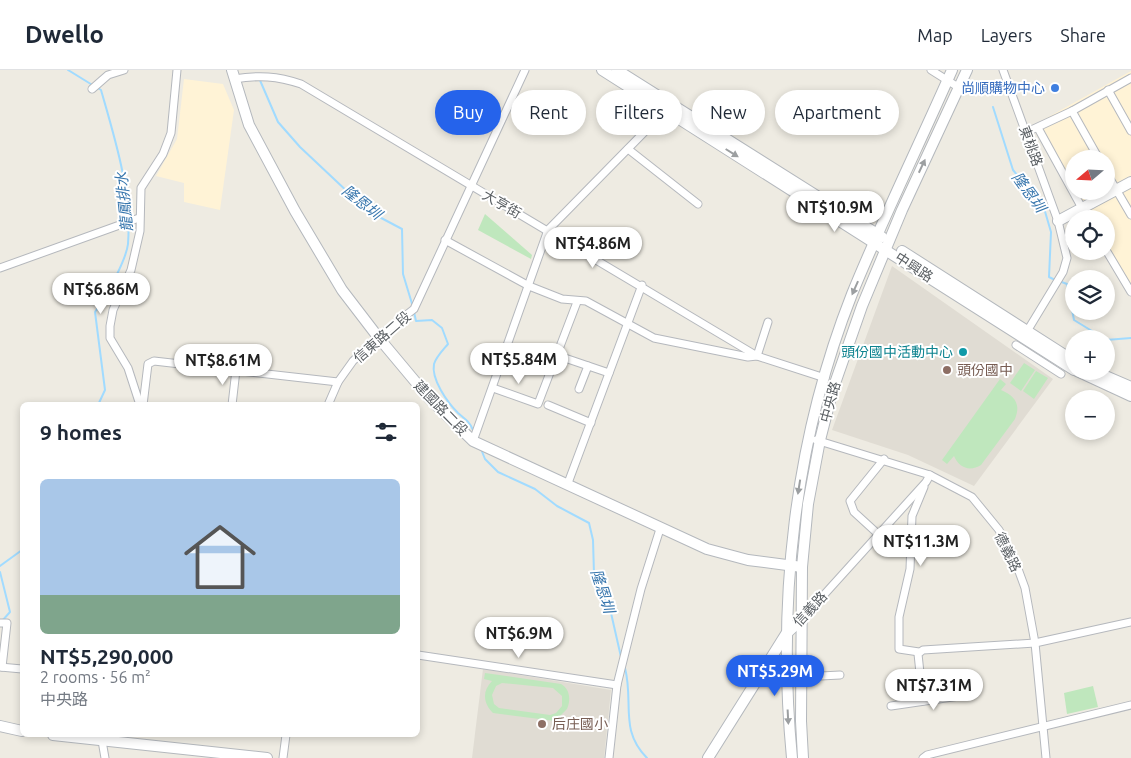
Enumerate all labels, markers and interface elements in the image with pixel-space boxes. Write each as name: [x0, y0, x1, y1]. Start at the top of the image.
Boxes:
text: Dwello: [25, 21, 104, 48]
text: Map: [917, 25, 953, 45]
text: Layers: [981, 25, 1032, 45]
text: Share: [1060, 25, 1106, 45]
place label: 尚順購物中心: [961, 80, 1045, 96]
marker: 尚順購物中心: [1049, 82, 1061, 94]
chip: Buy: [435, 90, 501, 135]
chip: Rent: [511, 90, 586, 135]
chip: Filters: [596, 90, 682, 135]
chip: New: [692, 90, 765, 135]
chip: Apartment: [775, 90, 899, 135]
street label: 東桃路: [1016, 124, 1046, 168]
one-way arrow: [725, 148, 738, 157]
north arrow: [1065, 150, 1115, 200]
map controls: [1065, 150, 1115, 440]
one-way arrow: [919, 159, 927, 173]
water label: 隆恩圳: [1009, 169, 1050, 217]
water label: 龍鳳排水: [112, 170, 136, 233]
water label: 隆恩圳: [339, 181, 387, 224]
street label: 大亨街: [480, 187, 524, 221]
pin: NT$10.9M: [783, 190, 887, 233]
text: NT$10.9M: [797, 198, 873, 216]
button: locate: [1065, 210, 1115, 260]
pin: NT$4.86M: [541, 226, 645, 269]
text: NT$4.86M: [555, 234, 631, 252]
street label: 中興路: [892, 249, 936, 285]
button: layers: [1065, 270, 1115, 320]
pin: NT$6.86M: [49, 272, 153, 315]
text: NT$6.86M: [63, 280, 139, 298]
one-way arrow: [851, 281, 859, 295]
street label: 信東路二段: [350, 308, 414, 366]
button: +: [1065, 330, 1115, 380]
pin: NT$5.84M: [467, 342, 571, 385]
pin: NT$8.61M: [171, 344, 275, 386]
place label: 頭份國中活動中心: [841, 344, 953, 360]
marker: 頭份國中活動中心: [957, 346, 969, 358]
text: NT$5.84M: [481, 350, 557, 368]
text: NT$8.61M: [185, 351, 261, 369]
place label: 頭份國中: [957, 362, 1013, 378]
marker: 頭份國中: [941, 364, 953, 376]
street label: 建國路二段: [411, 377, 471, 439]
street label: 中央路: [817, 380, 843, 424]
button: −: [1065, 390, 1115, 440]
icon: filters: [372, 418, 400, 446]
text: 9 homes: [40, 420, 122, 444]
one-way arrow: [795, 480, 803, 496]
icon: home: [175, 512, 265, 602]
pin: NT$11.3M: [869, 524, 973, 567]
street label: 德義路: [992, 530, 1024, 574]
text: NT$11.3M: [883, 532, 959, 550]
water label: 隆恩圳: [588, 567, 619, 617]
street label: 信義路: [790, 588, 830, 630]
pin: NT$6.9M: [473, 616, 565, 659]
text: NT$6.9M: [486, 624, 552, 642]
text: NT$5,290,000: [40, 644, 173, 668]
pin: NT$5.29M: [723, 654, 827, 697]
text: NT$5.29M: [737, 662, 813, 680]
text: 2 rooms · 56 m²: [40, 668, 151, 686]
pin: NT$7.31M: [882, 668, 986, 711]
text: NT$7.31M: [896, 676, 972, 694]
text: 中央路: [40, 690, 88, 708]
one-way arrow: [785, 710, 793, 726]
place label: 后庄國小: [552, 716, 608, 732]
marker: 后庄國小: [536, 718, 548, 730]

